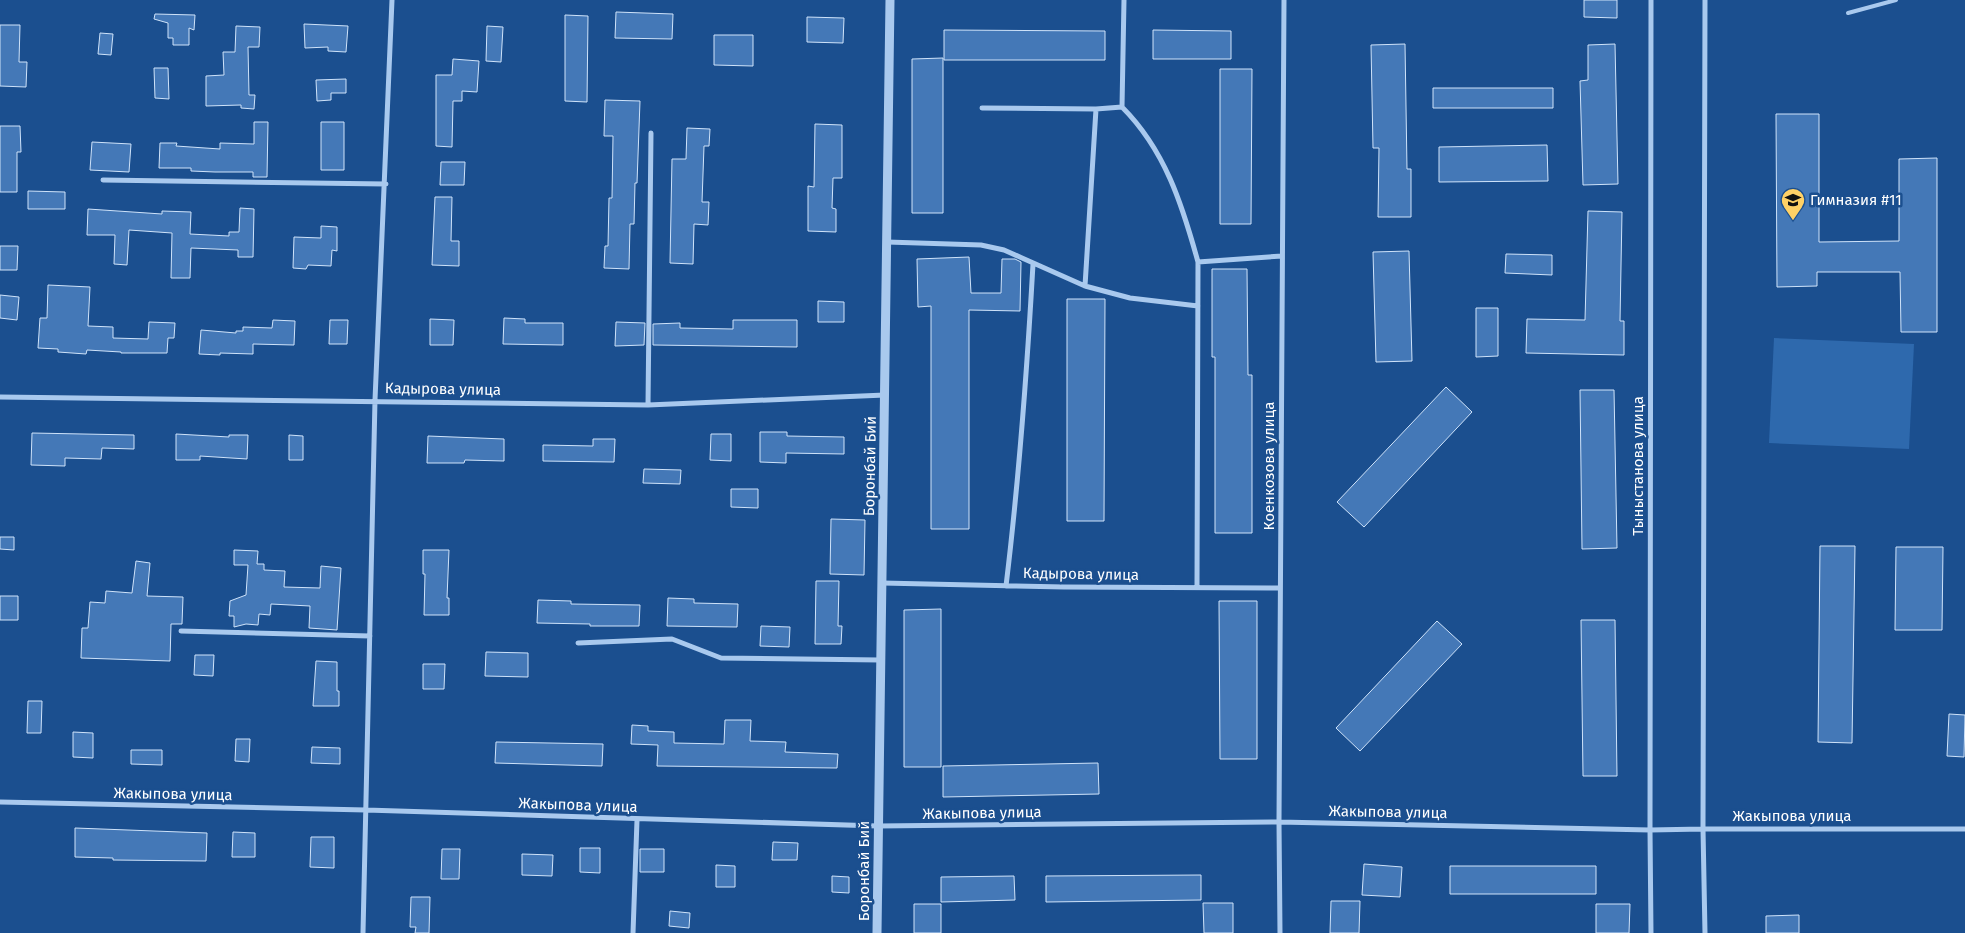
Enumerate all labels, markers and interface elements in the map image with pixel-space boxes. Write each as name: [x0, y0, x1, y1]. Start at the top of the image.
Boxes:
school or university icon: Гимназия #11: [1780, 187, 1806, 221]
place label: Гимназия #11: [1810, 191, 1902, 209]
street label: Кадырова улица: [385, 379, 501, 399]
street label: Тыныстанова улица: [1629, 396, 1647, 536]
street label: Коенкозова улица: [1260, 402, 1278, 530]
street label: Боронбай Бий: [860, 416, 880, 516]
street label: Кадырова улица: [1023, 564, 1139, 584]
street label: Жакыпова улица: [113, 784, 233, 804]
street label: Жакыпова улица: [518, 794, 638, 816]
street label: Жакыпова улица: [1328, 802, 1448, 822]
street label: Жакыпова улица: [922, 803, 1042, 823]
street label: Жакыпова улица: [1732, 807, 1852, 825]
street label: Боронбай Бий: [855, 821, 873, 921]

